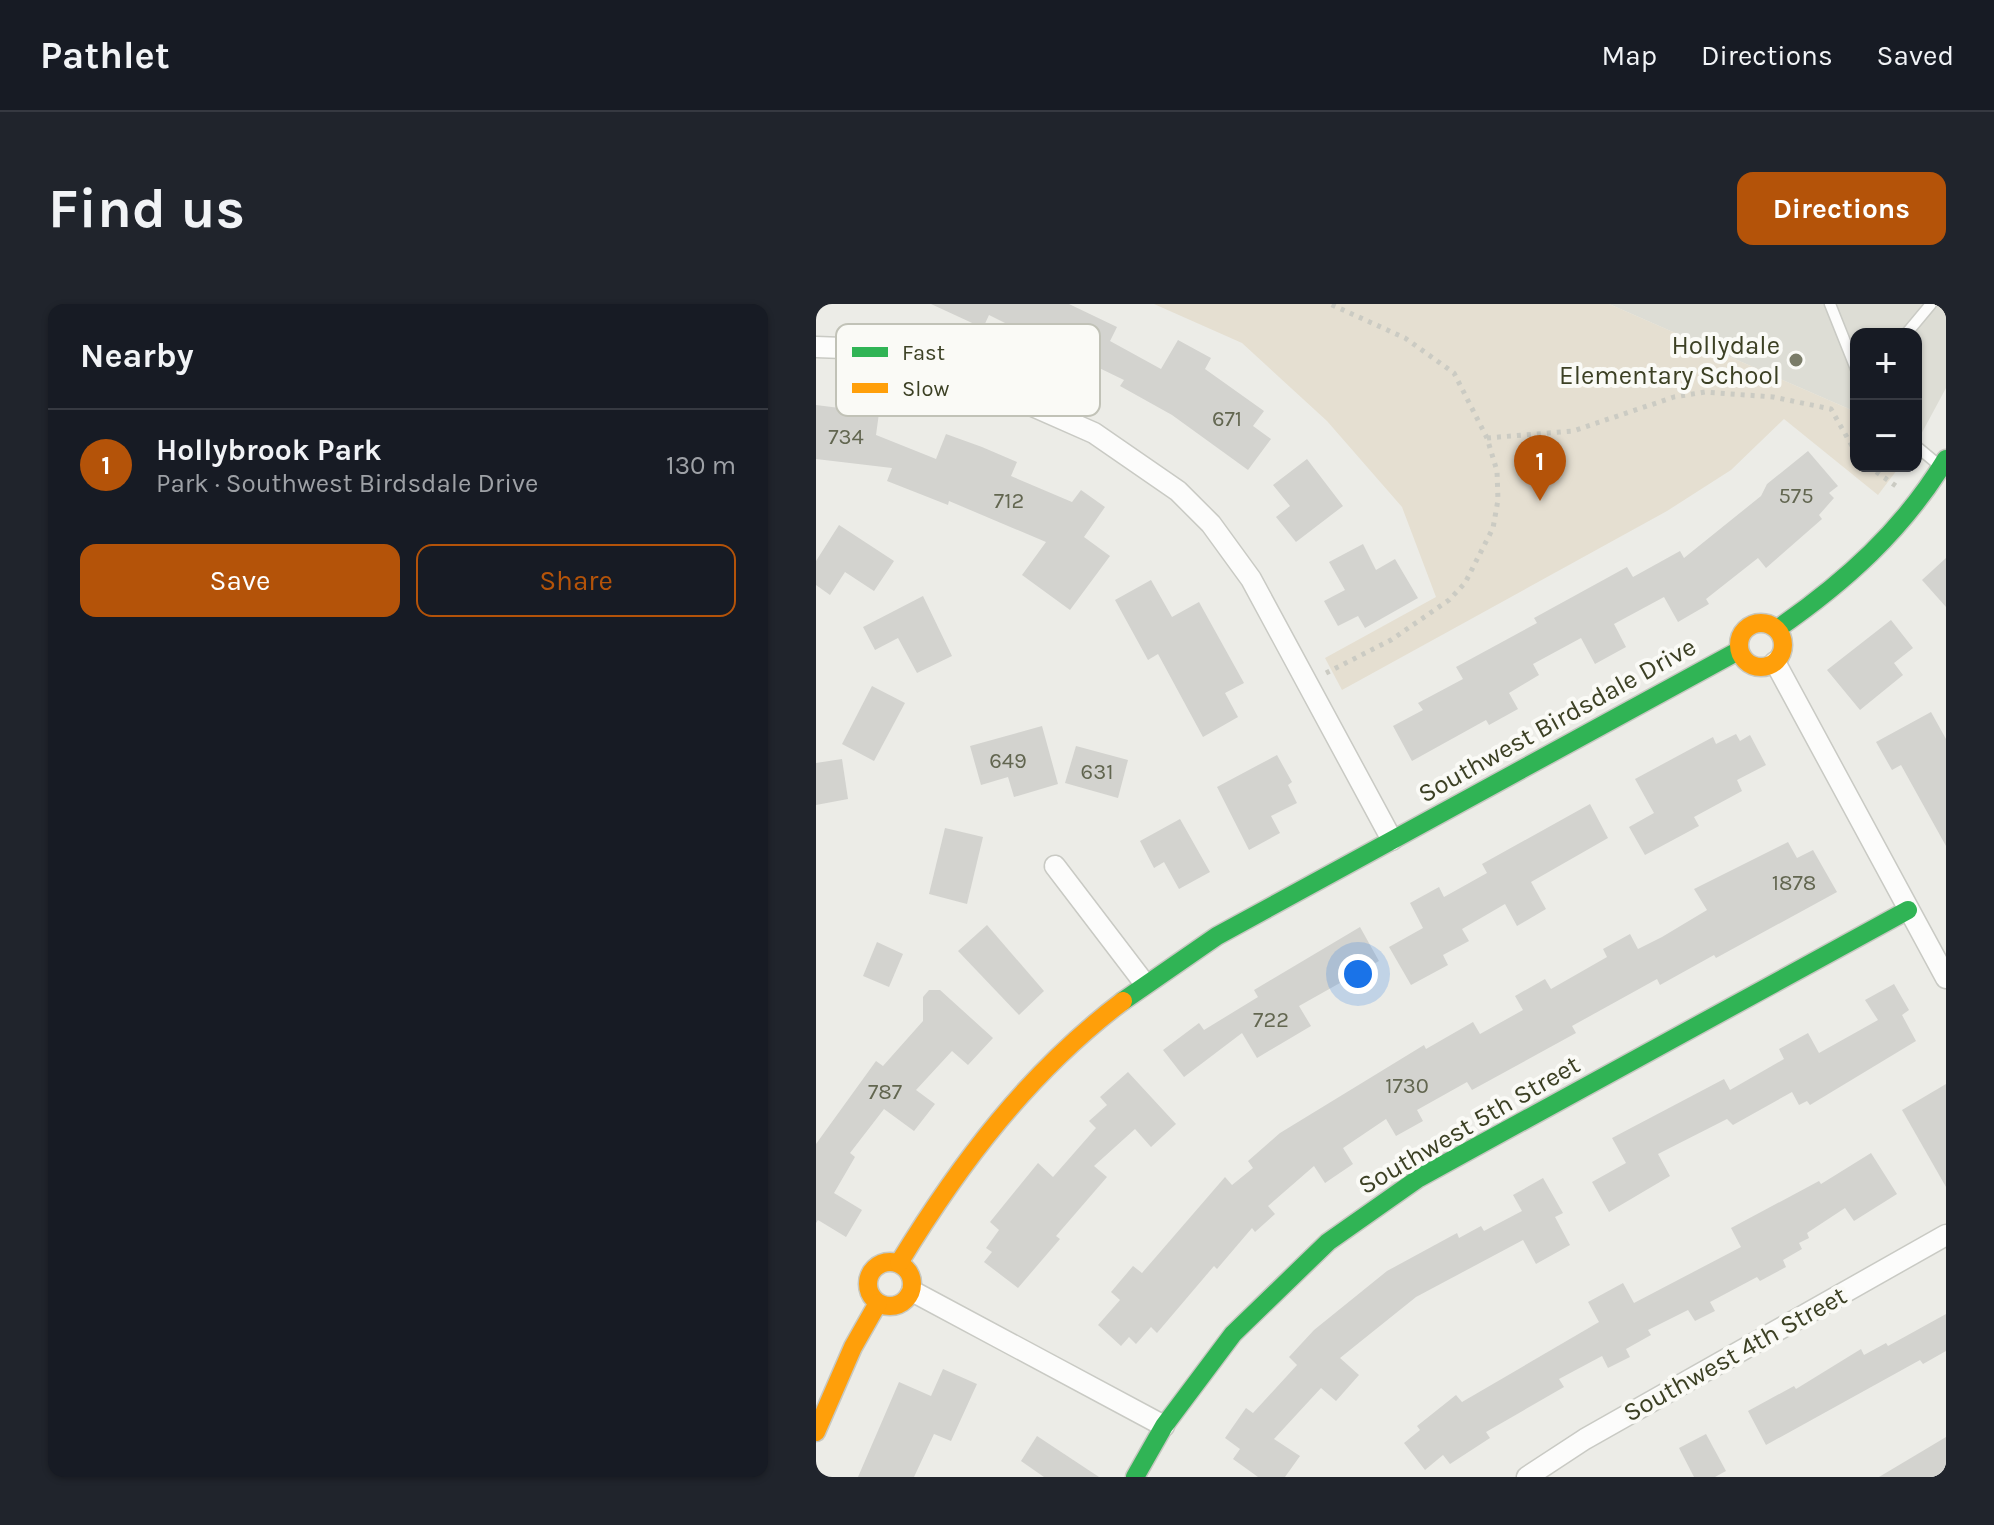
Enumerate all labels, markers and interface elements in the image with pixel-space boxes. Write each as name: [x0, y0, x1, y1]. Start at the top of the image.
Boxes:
text: Pathlet: [40, 33, 170, 78]
text: Map: [1602, 39, 1657, 72]
text: Directions: [1701, 39, 1833, 72]
text: Saved: [1877, 39, 1954, 72]
button: Directions: [1737, 172, 1946, 245]
text: Find us: [48, 176, 245, 241]
legend: [836, 324, 1100, 416]
map controls: [1850, 328, 1922, 472]
button: +: [1850, 328, 1922, 400]
place label: Hollydale Elementary School: [1559, 330, 1780, 391]
text: Nearby: [80, 336, 194, 376]
text: Fast: [902, 340, 945, 366]
marker: Hollydale Elementary School: [1787, 351, 1805, 369]
text: Slow: [902, 376, 949, 402]
button: −: [1850, 400, 1922, 472]
house number: 671: [1212, 406, 1242, 432]
house number: 734: [828, 424, 864, 450]
text: Hollybrook Park: [156, 432, 382, 468]
pin: 1: [1514, 435, 1566, 501]
text: 1: [101, 450, 111, 481]
text: 130 m: [666, 450, 736, 481]
text: Park · Southwest Birdsdale Drive: [156, 468, 538, 499]
house number: 575: [1778, 483, 1814, 509]
house number: 712: [994, 488, 1024, 514]
button: Save: [80, 544, 400, 617]
button: Share: [416, 544, 736, 617]
street label: Southwest Birdsdale Drive: [1413, 631, 1701, 809]
house number: 649: [989, 748, 1027, 774]
house number: 631: [1081, 759, 1113, 785]
house number: 1878: [1772, 870, 1816, 896]
your location: [1338, 954, 1378, 994]
house number: 722: [1253, 1007, 1289, 1033]
street label: Southwest 5th Street: [1353, 1049, 1585, 1201]
house number: 1730: [1385, 1073, 1429, 1099]
house number: 787: [868, 1079, 902, 1105]
street label: Southwest 4th Street: [1618, 1280, 1852, 1428]

